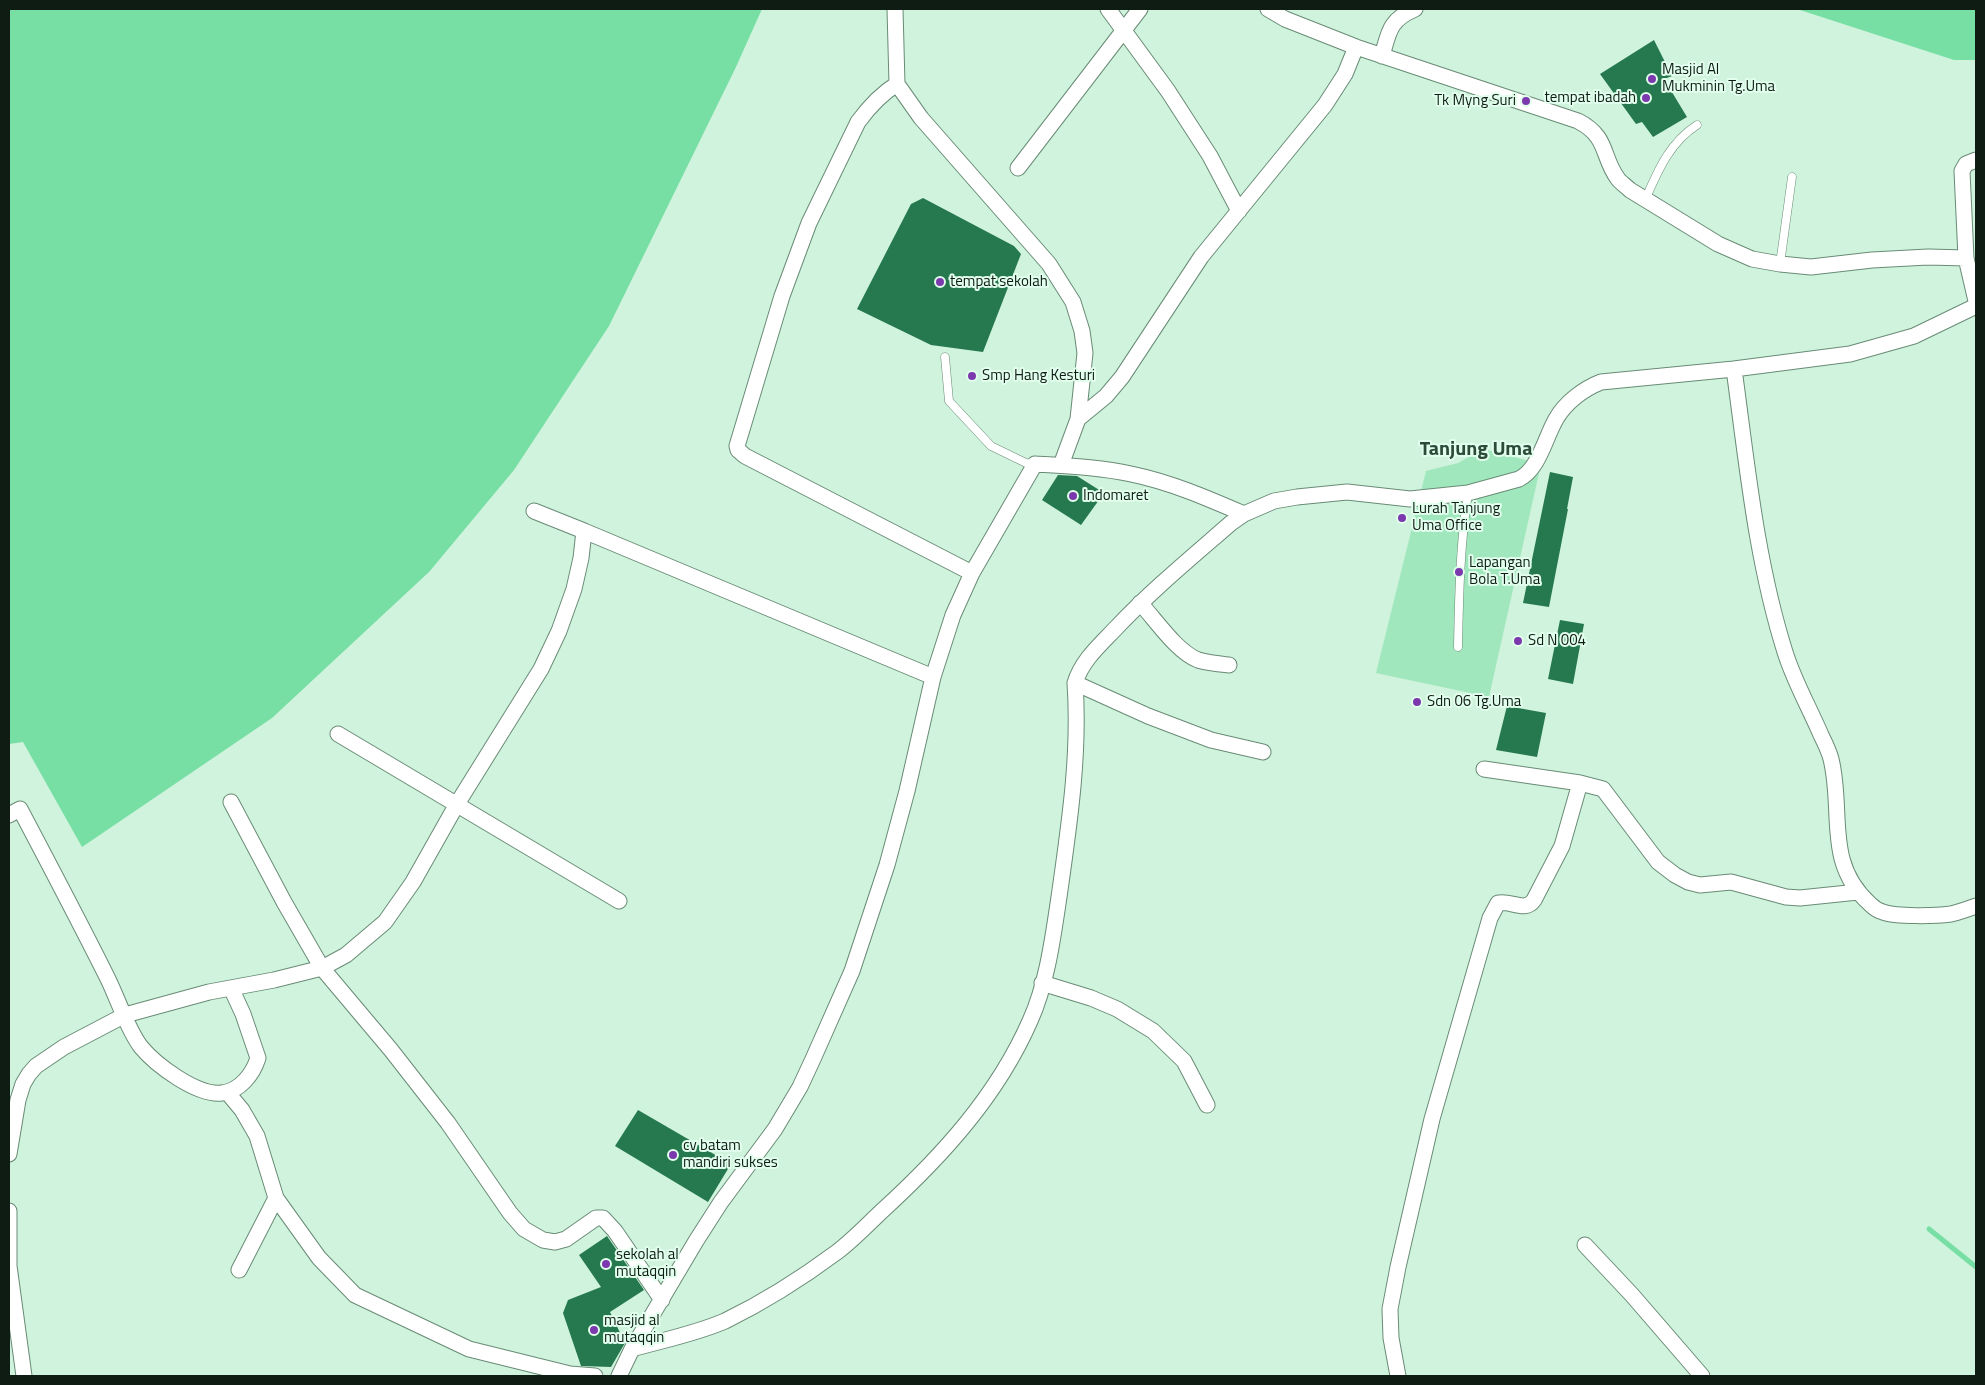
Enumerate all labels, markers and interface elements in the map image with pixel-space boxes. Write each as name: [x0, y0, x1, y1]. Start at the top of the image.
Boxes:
place label: Masjid Al Mukminin Tg.Uma: [1662, 61, 1775, 96]
marker: Masjid Al Mukminin Tg.Uma: [1646, 73, 1658, 85]
place label: tempat ibadah: [1544, 89, 1636, 107]
place label: Tk Myng Suri: [1434, 92, 1516, 110]
marker: tempat ibadah: [1640, 92, 1652, 104]
marker: Tk Myng Suri: [1520, 95, 1532, 107]
place label: tempat sekolah: [950, 273, 1048, 291]
marker: tempat sekolah: [934, 276, 946, 288]
place label: Smp Hang Kesturi: [982, 367, 1095, 385]
marker: Smp Hang Kesturi: [966, 370, 978, 382]
district label: Tanjung Uma: [1420, 438, 1532, 462]
place label: Indomaret: [1083, 487, 1148, 505]
marker: Indomaret: [1067, 490, 1079, 502]
place label: Lurah Tanjung Uma Office: [1412, 500, 1500, 535]
marker: Lurah Tanjung Uma Office: [1396, 512, 1408, 524]
place label: Lapangan Bola T.Uma: [1469, 554, 1540, 589]
marker: Lapangan Bola T.Uma: [1453, 566, 1465, 578]
place label: Sd N 004: [1528, 632, 1586, 650]
marker: Sd N 004: [1512, 635, 1524, 647]
place label: Sdn 06 Tg.Uma: [1427, 693, 1521, 711]
marker: Sdn 06 Tg.Uma: [1411, 696, 1423, 708]
place label: cv batam mandiri sukses: [683, 1137, 778, 1172]
marker: cv batam mandiri sukses: [667, 1149, 679, 1161]
place label: sekolah al mutaqqin: [616, 1246, 679, 1281]
marker: sekolah al mutaqqin: [600, 1258, 612, 1270]
place label: masjid al mutaqqin: [604, 1312, 664, 1347]
marker: masjid al mutaqqin: [588, 1324, 600, 1336]

